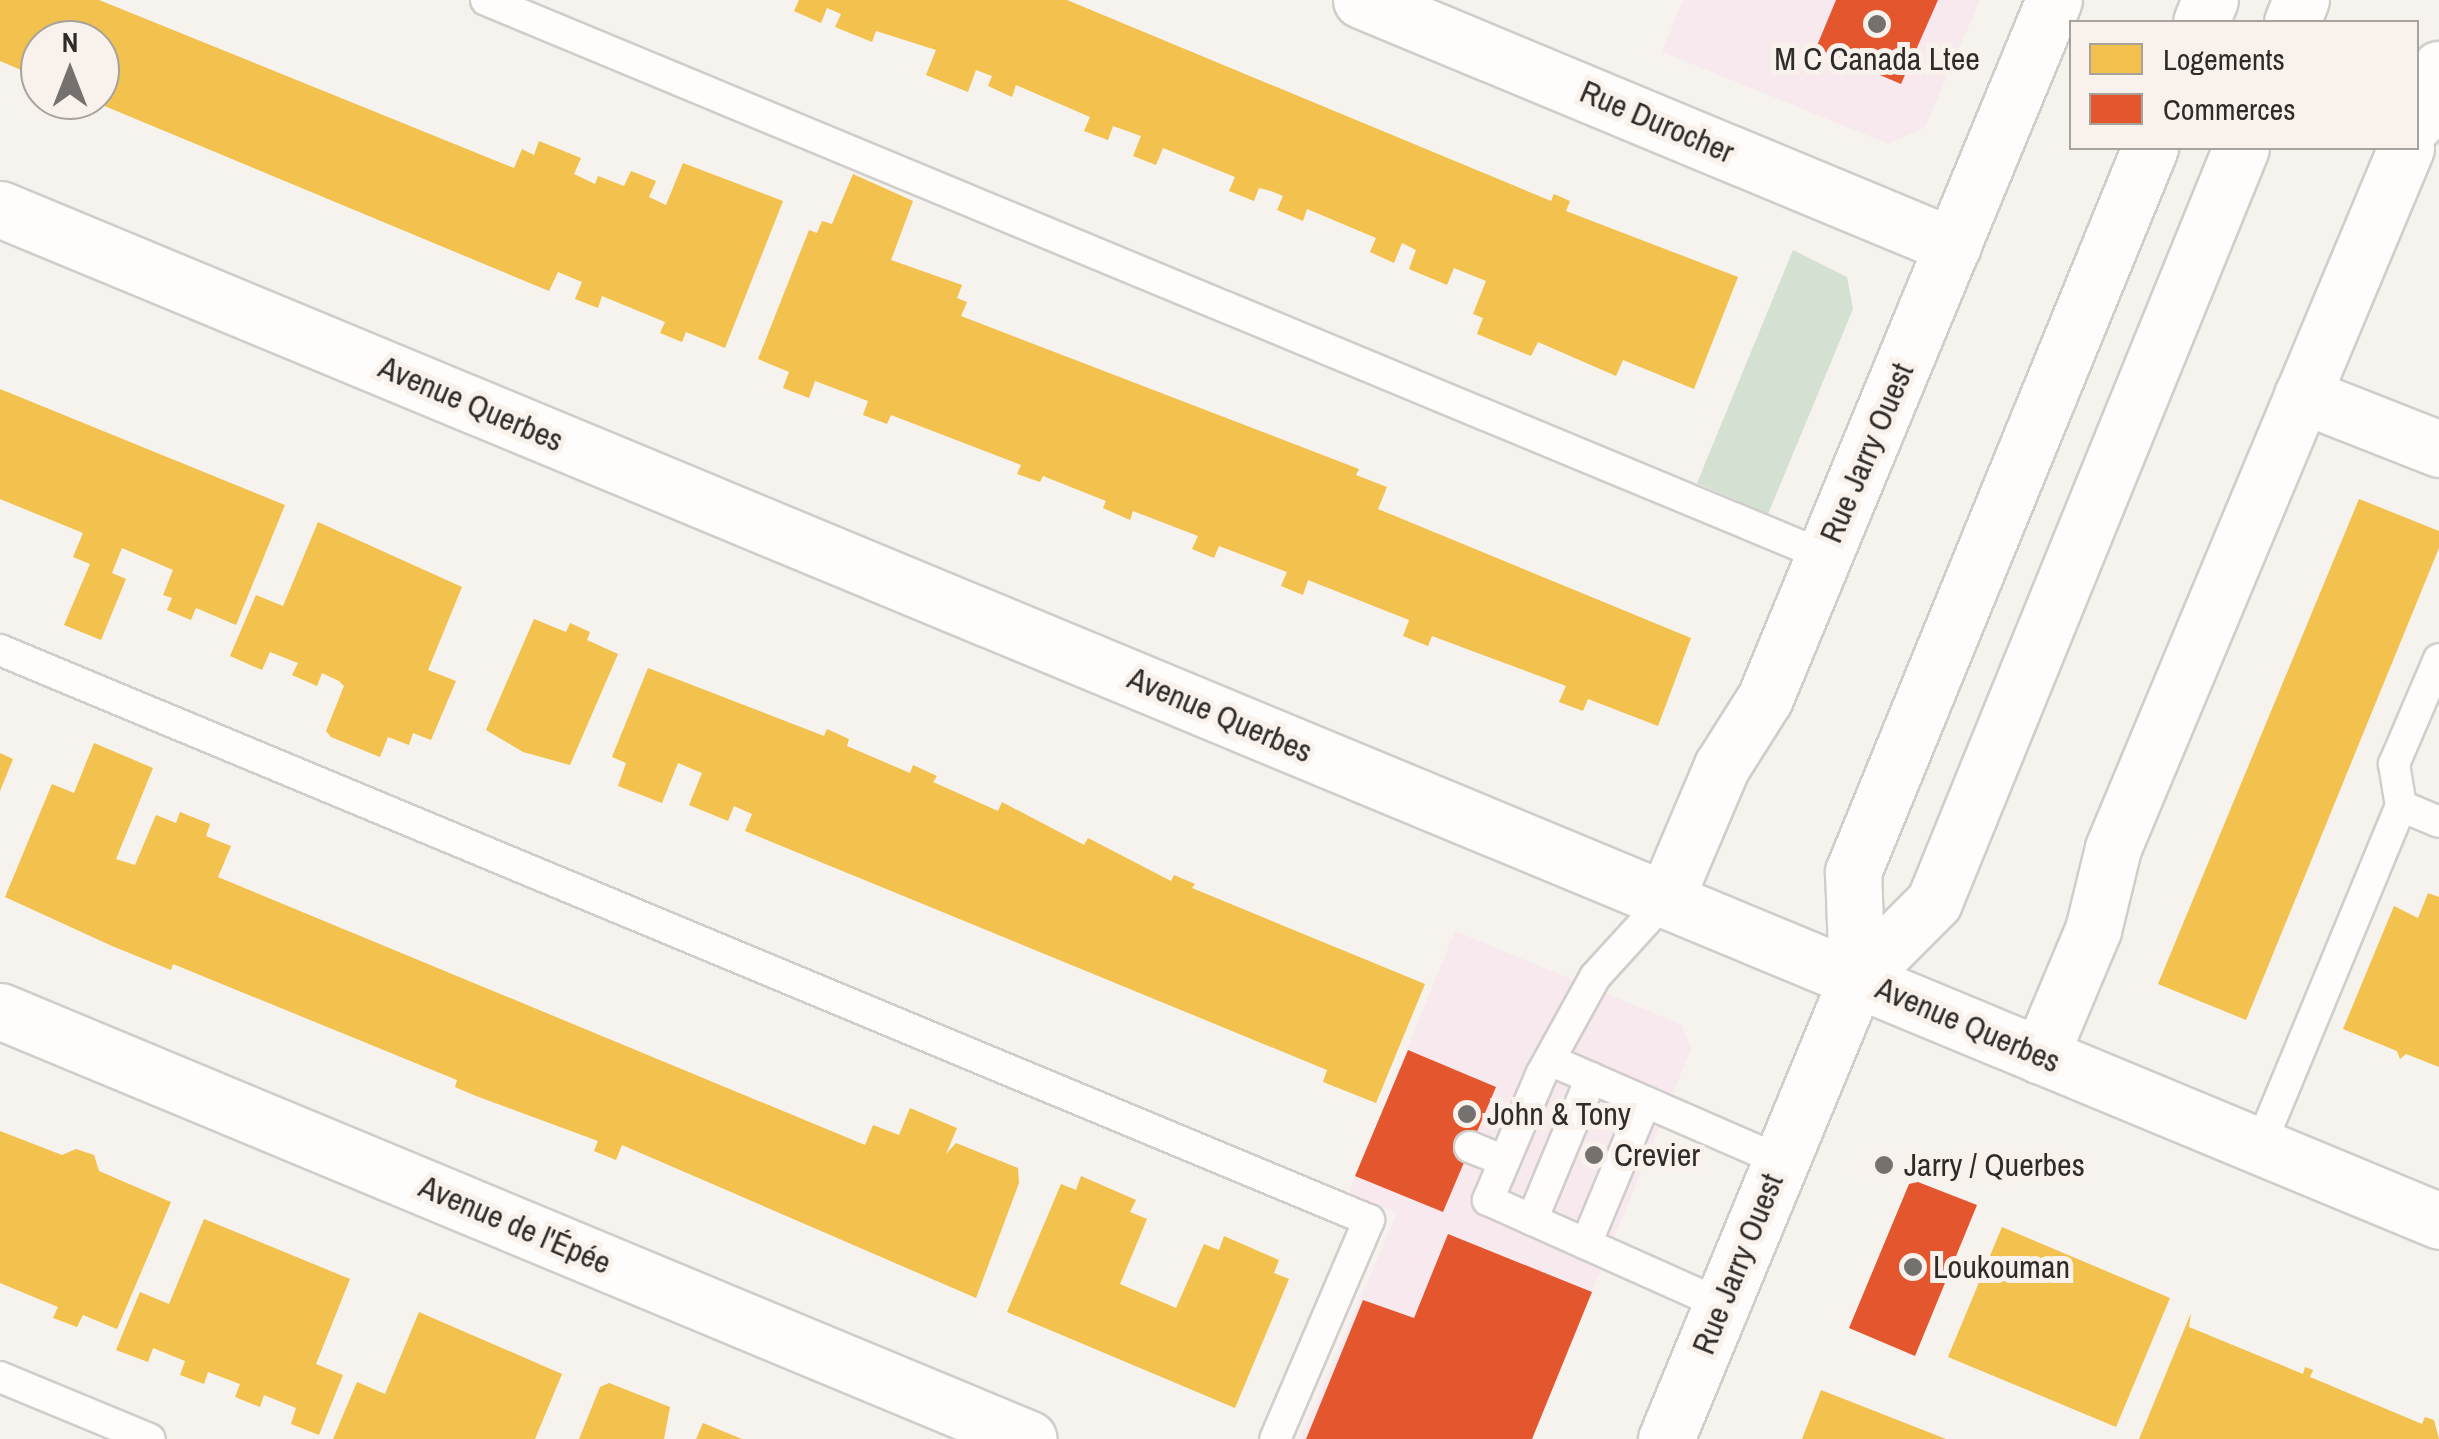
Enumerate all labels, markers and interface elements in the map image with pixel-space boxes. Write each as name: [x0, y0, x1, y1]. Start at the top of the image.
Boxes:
marker: M C Canada Ltee: [1866, 13, 1888, 35]
north arrow: [20, 20, 120, 120]
legend: [2069, 20, 2419, 150]
text: N: [62, 23, 78, 61]
text: Logements: [2163, 39, 2285, 79]
place label: M C Canada Ltee: [1774, 40, 1980, 78]
street label: Rue Durocher: [1574, 72, 1740, 172]
text: Commerces: [2163, 89, 2296, 129]
street label: Avenue Querbes: [373, 348, 569, 460]
street label: Rue Jarry Ouest: [1812, 358, 1922, 548]
street label: Avenue Querbes: [1122, 659, 1318, 771]
street label: Avenue Querbes: [1870, 969, 2066, 1081]
place label: John & Tony: [1487, 1095, 1631, 1133]
marker: John & Tony: [1456, 1103, 1478, 1125]
place label: Crevier: [1614, 1136, 1700, 1174]
marker: Crevier: [1583, 1144, 1605, 1166]
place label: Jarry / Querbes: [1904, 1146, 2085, 1184]
marker: Jarry / Querbes: [1873, 1154, 1895, 1176]
street label: Avenue de l'Épée: [413, 1167, 617, 1283]
street label: Rue Jarry Ouest: [1684, 1168, 1792, 1360]
place label: Loukouman: [1933, 1248, 2070, 1286]
marker: Loukouman: [1902, 1256, 1924, 1278]

